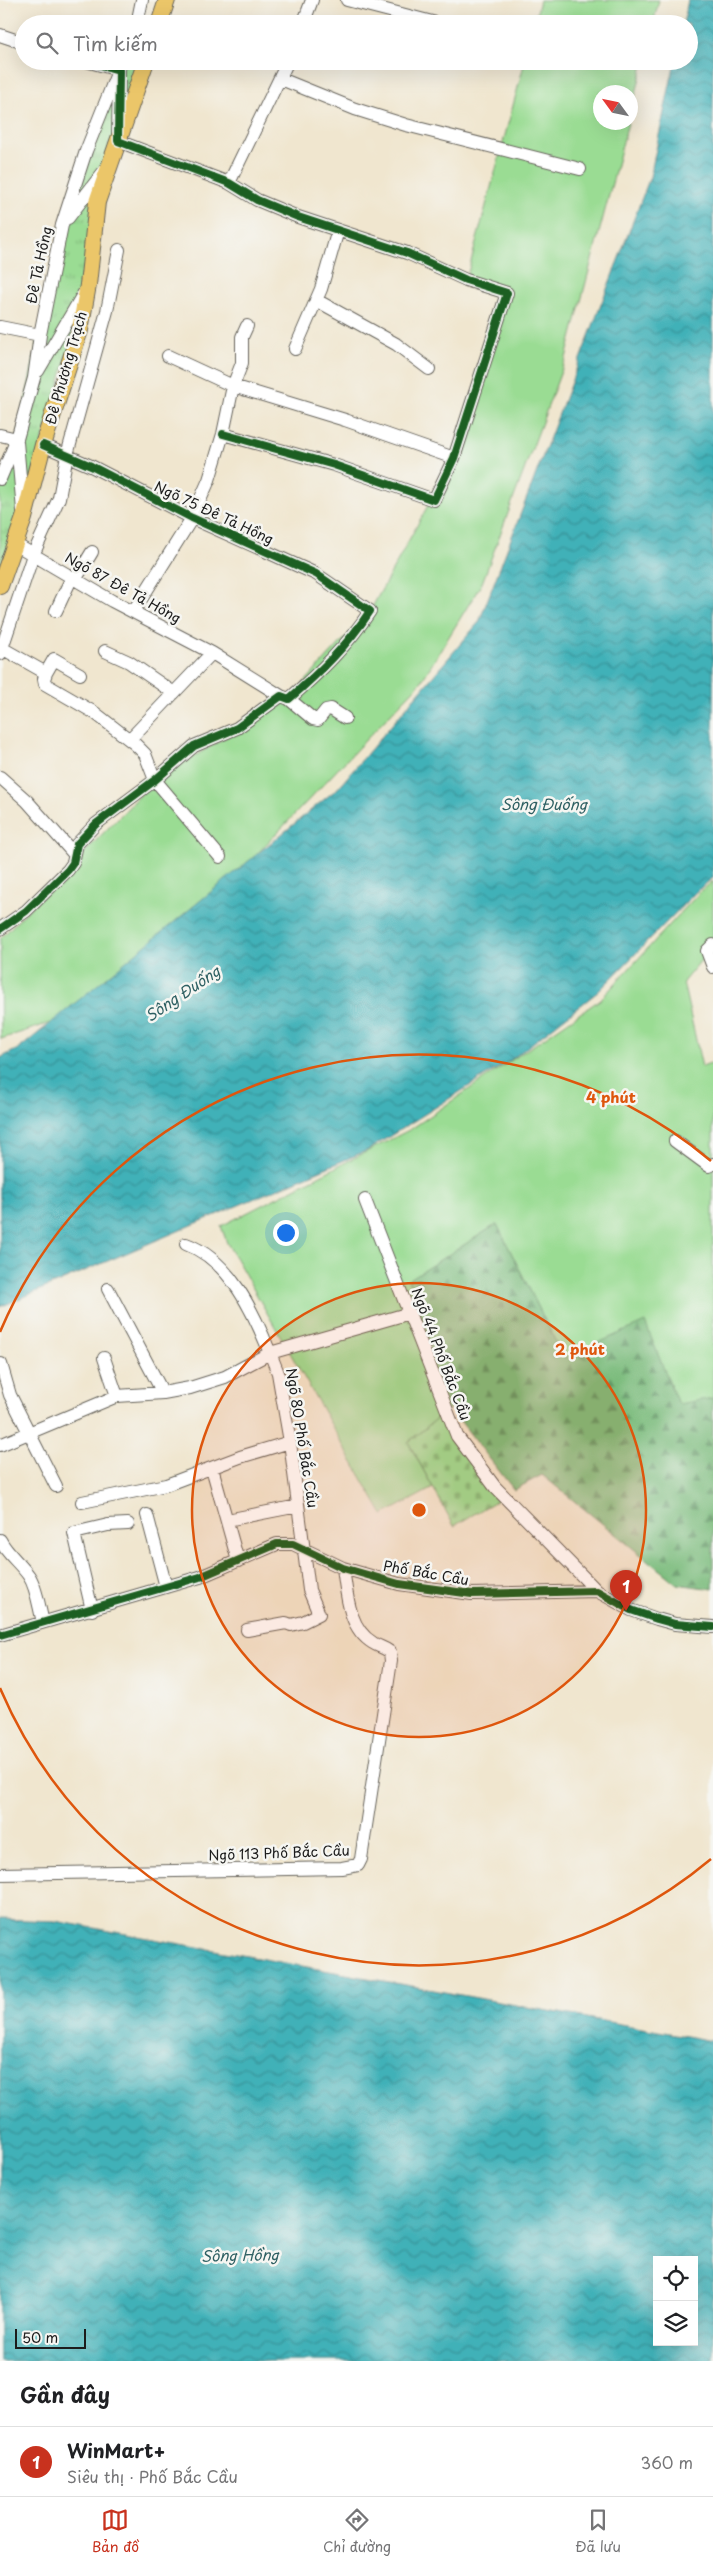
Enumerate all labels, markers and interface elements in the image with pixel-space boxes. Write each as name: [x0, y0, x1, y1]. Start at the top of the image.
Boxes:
search box: [15, 15, 698, 70]
icon: search: [33, 29, 61, 57]
text: Tìm kiếm: [73, 29, 158, 57]
north arrow: [593, 85, 638, 130]
street label: Đê Tả Hồng: [20, 224, 57, 305]
street label: Đê Phương Trạch: [39, 309, 92, 427]
street label: Ngõ 75 Đê Tả Hồng: [151, 476, 277, 549]
street label: Ngõ 87 Đê Tả Hồng: [61, 547, 185, 628]
water label: Sông Đuống: [501, 792, 589, 815]
water label: Sông Đuống: [140, 958, 226, 1026]
text: 4 phút: [586, 1085, 636, 1108]
your location: [273, 1220, 299, 1246]
street label: Ngõ 44 Phố Bắc Cầu: [407, 1285, 476, 1423]
text: 2 phút: [555, 1337, 605, 1360]
street label: Ngõ 80 Phố Bắc Cầu: [281, 1367, 324, 1509]
centre of rings: [410, 1501, 428, 1519]
street label: Phố Bắc Cầu: [382, 1555, 471, 1590]
pin: 1: [610, 1570, 642, 1611]
street label: Ngõ 113 Phố Bắc Cầu: [208, 1840, 350, 1865]
water label: Sông Hồng: [201, 2242, 281, 2267]
map controls: [653, 2256, 698, 2346]
button: locate: [653, 2256, 698, 2301]
button: layers: [653, 2301, 698, 2346]
scale bar: [15, 2326, 86, 2349]
text: 50 m: [22, 2327, 58, 2348]
text: Gần đây: [20, 2378, 110, 2410]
text: WinMart+: [67, 2436, 166, 2464]
text: 1: [32, 2450, 40, 2474]
text: 360 m: [641, 2450, 693, 2474]
text: Siêu thị · Phố Bắc Cầu: [67, 2464, 238, 2488]
tab: Bản đồ: [92, 2506, 139, 2557]
tab: Chỉ đường: [323, 2506, 391, 2557]
tab: Đã lưu: [575, 2506, 621, 2557]

